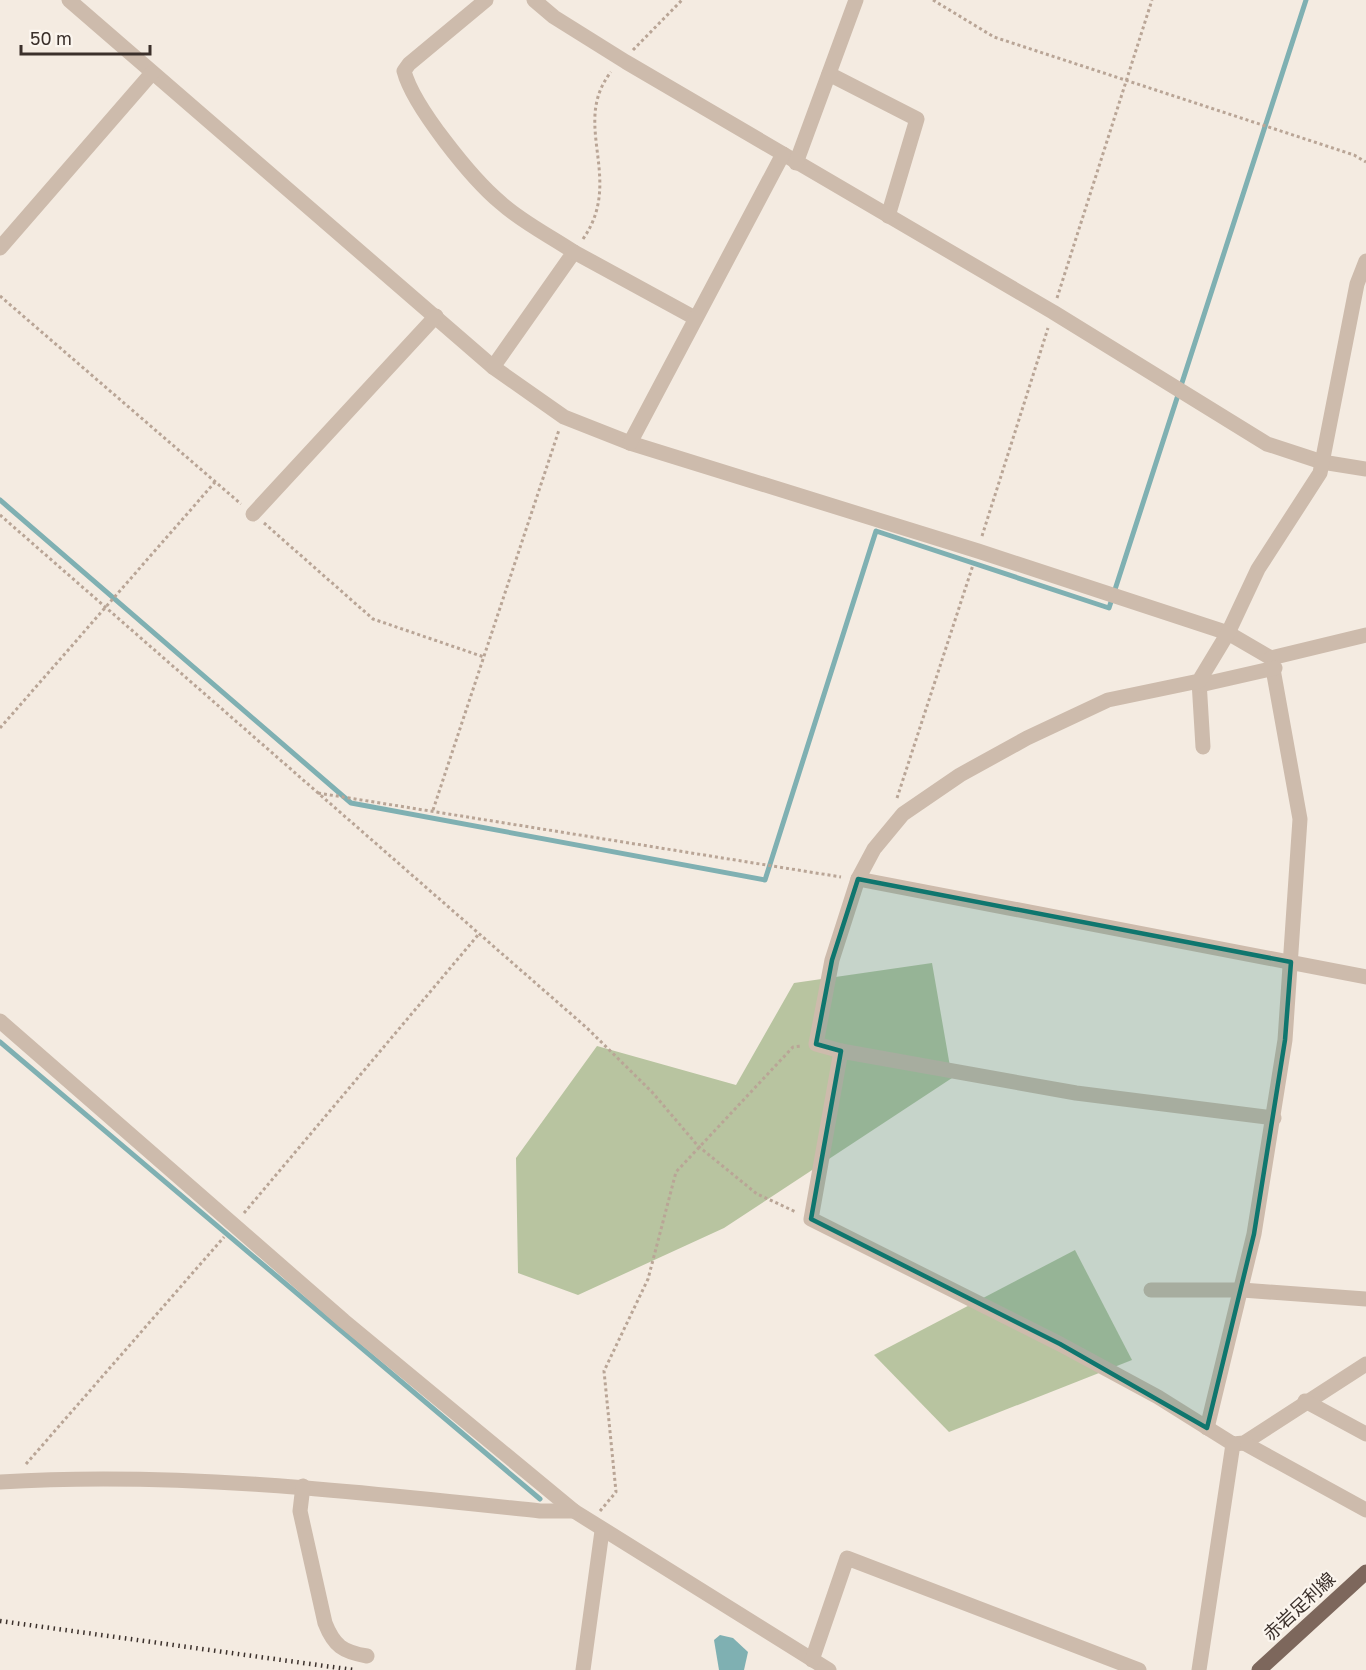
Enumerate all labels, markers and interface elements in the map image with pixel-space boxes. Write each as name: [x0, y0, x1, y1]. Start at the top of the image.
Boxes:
scale bar: [21, 18, 150, 56]
text: 50 m: [30, 27, 72, 49]
street label: 赤岩足利線: [1259, 1567, 1339, 1645]

